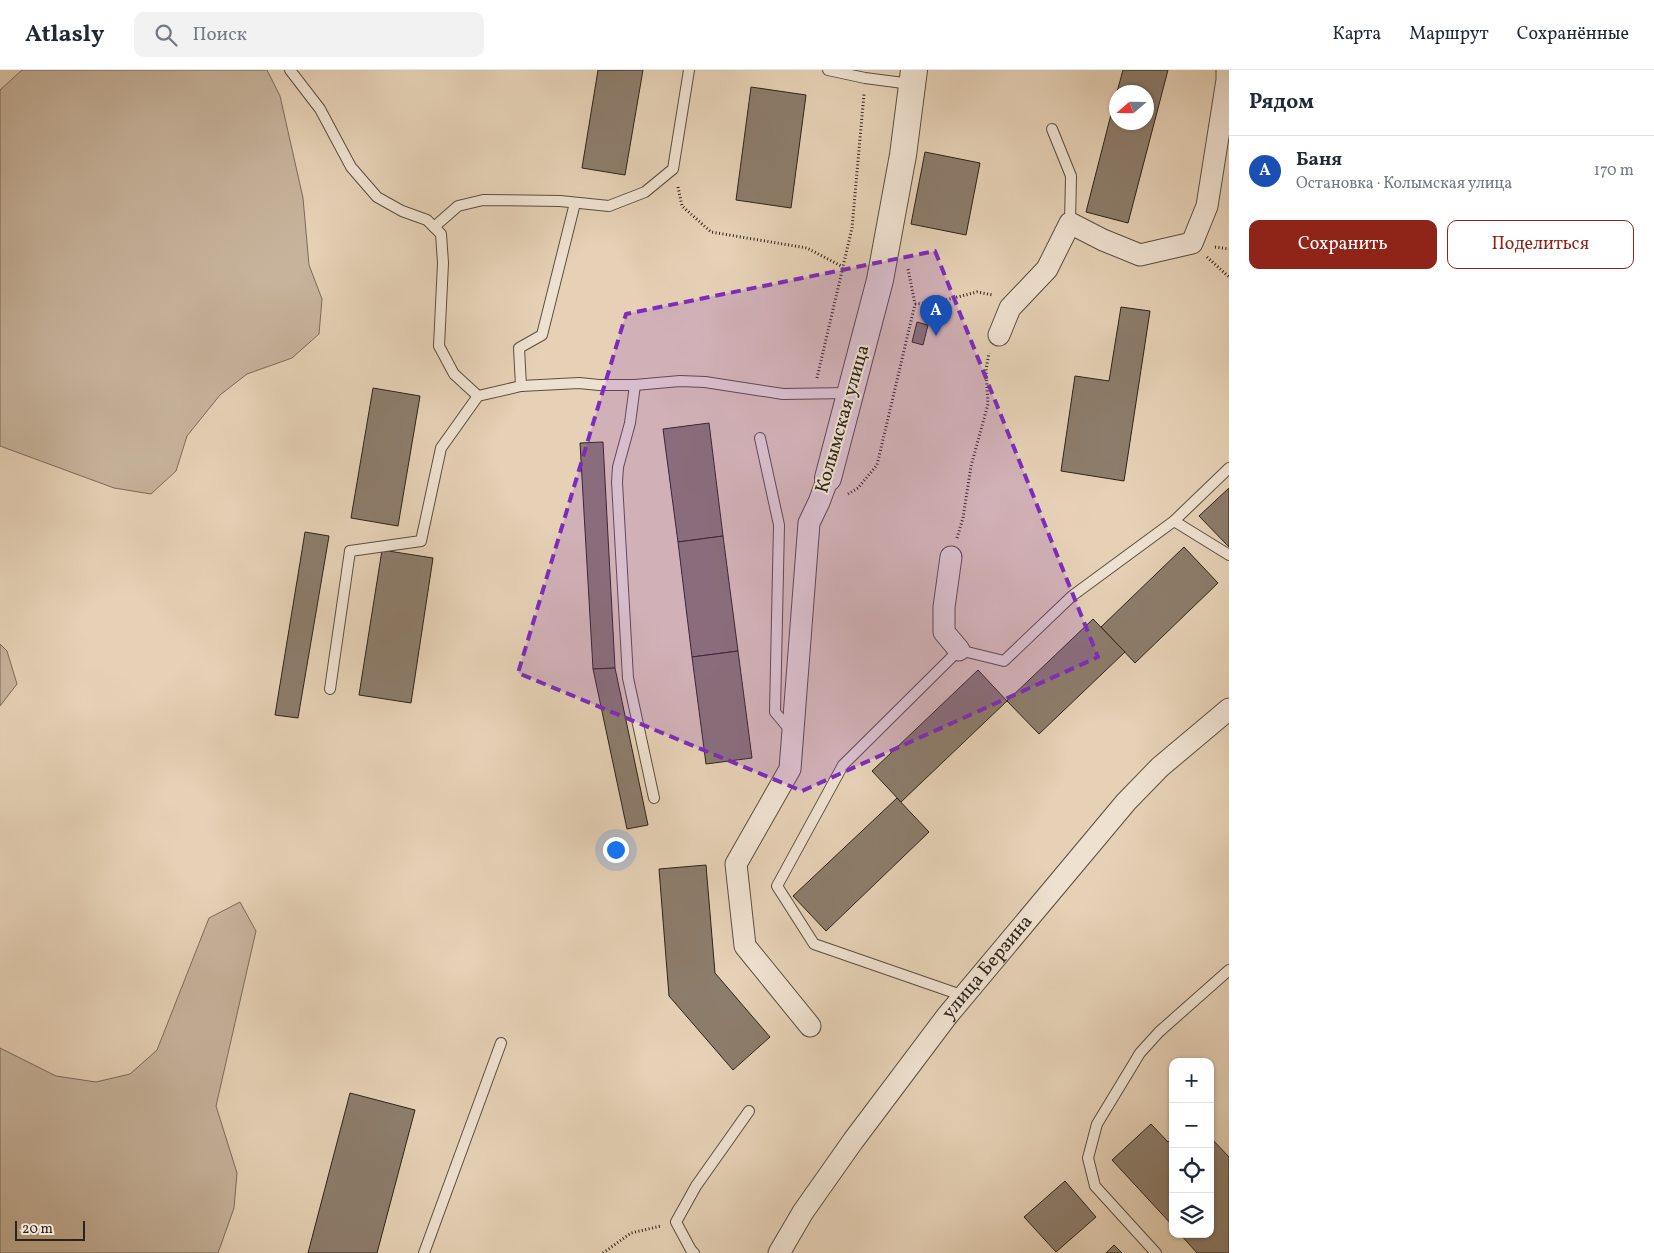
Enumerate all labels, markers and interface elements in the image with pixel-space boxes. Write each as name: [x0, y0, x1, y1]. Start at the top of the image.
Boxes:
search box: [134, 12, 484, 57]
text: Atlasly: [25, 18, 104, 52]
icon: search: [152, 21, 180, 49]
text: Поиск: [192, 22, 247, 48]
text: Карта: [1332, 22, 1381, 47]
text: Маршрут: [1409, 22, 1489, 47]
text: Сохранённые: [1517, 22, 1629, 47]
north arrow: [1109, 85, 1154, 130]
text: Рядом: [1249, 88, 1314, 117]
text: Баня: [1296, 147, 1342, 173]
text: A: [1259, 160, 1271, 182]
text: 170 m: [1594, 160, 1634, 182]
text: Остановка · Колымская улица: [1296, 173, 1512, 195]
button: Сохранить: [1249, 220, 1437, 269]
button: Поделиться: [1447, 220, 1634, 269]
pin: A: [920, 295, 952, 336]
street label: Колымская улица: [809, 342, 877, 496]
your location: [603, 837, 629, 863]
street label: улица Берзина: [936, 910, 1039, 1025]
map controls: [1169, 1058, 1214, 1238]
button: +: [1169, 1058, 1214, 1103]
button: −: [1169, 1103, 1214, 1148]
button: locate: [1169, 1148, 1214, 1193]
button: layers: [1169, 1193, 1214, 1238]
scale bar: [15, 1218, 85, 1241]
text: 20 m: [22, 1220, 53, 1239]

